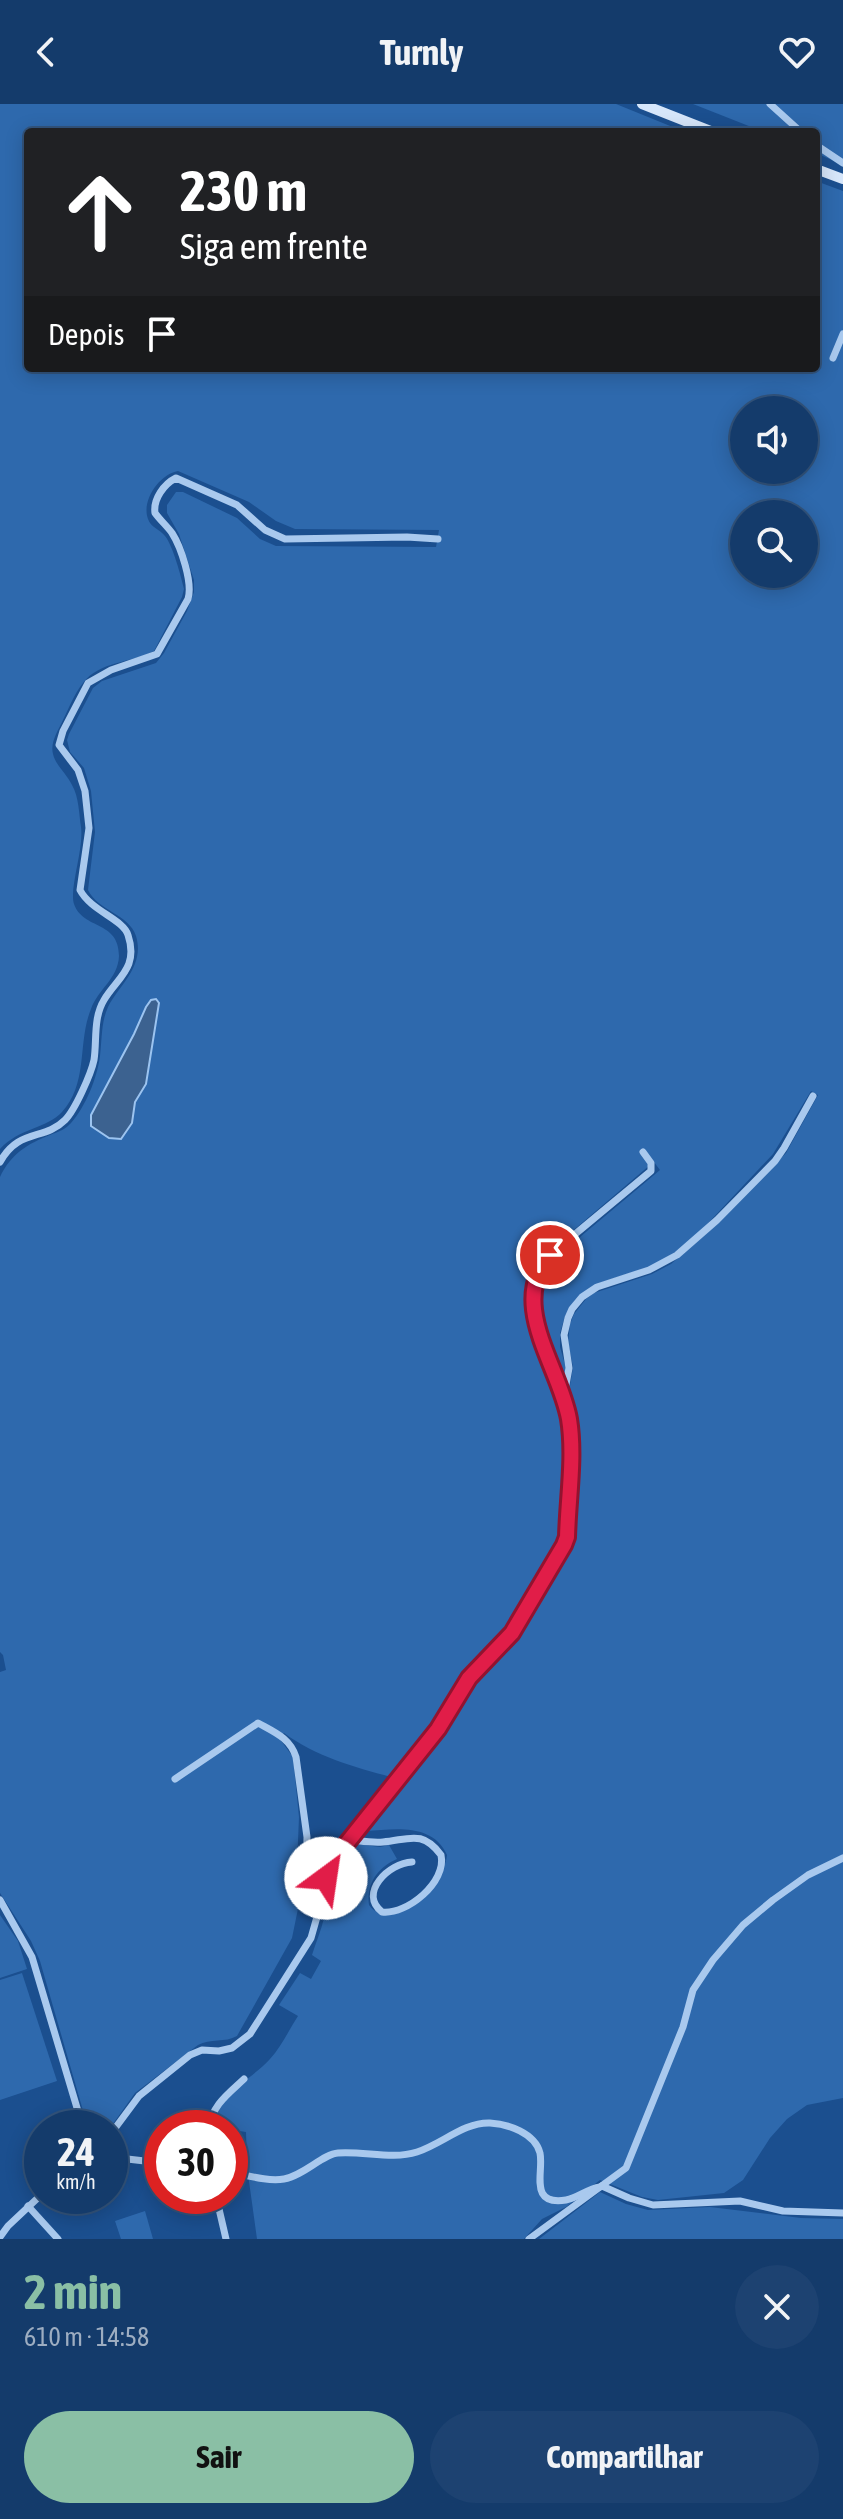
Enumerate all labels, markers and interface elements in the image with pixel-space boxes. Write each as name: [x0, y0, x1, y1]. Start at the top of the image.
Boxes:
icon: back: [24, 30, 68, 74]
icon: heart: [775, 30, 819, 74]
text: Turnly: [380, 31, 463, 73]
text: 230 m: [180, 159, 307, 223]
icon: ahead: [48, 160, 152, 264]
text: Siga em frente: [180, 225, 368, 267]
icon: arrive: [140, 312, 184, 356]
text: Depois: [48, 317, 124, 351]
map controls: [730, 396, 818, 588]
button: sound: [730, 396, 818, 484]
button: search: [730, 500, 818, 588]
pin: [516, 1221, 584, 1289]
icon: arrive: [528, 1233, 572, 1277]
position arrow: [284, 1836, 368, 1920]
speed limit sign: 30: [144, 2110, 248, 2214]
text: 24: [57, 2129, 95, 2174]
text: km/h: [56, 2170, 96, 2193]
text: 2 min: [24, 2264, 122, 2319]
button: close: [735, 2265, 819, 2349]
text: 610 m · 14:58: [24, 2322, 149, 2352]
button: Sair: [24, 2411, 414, 2503]
button: Compartilhar: [430, 2411, 819, 2503]

